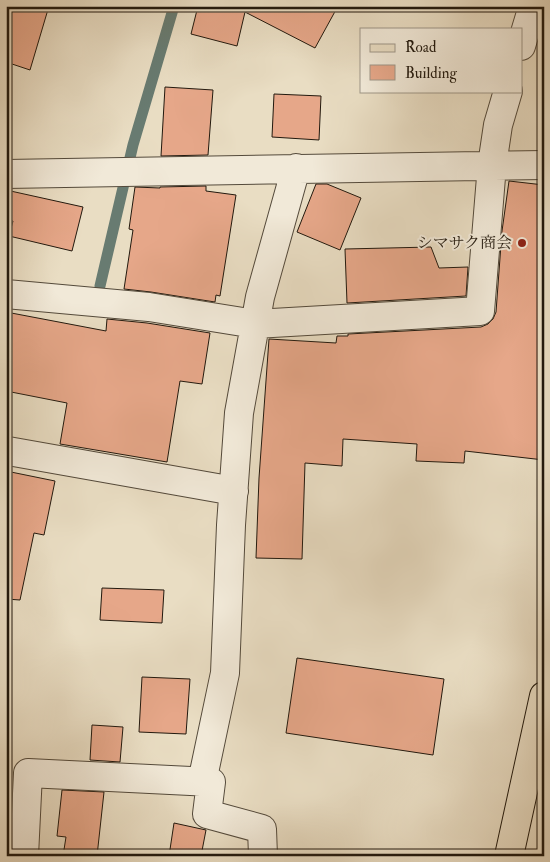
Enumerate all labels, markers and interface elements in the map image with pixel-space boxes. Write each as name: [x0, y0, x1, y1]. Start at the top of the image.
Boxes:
legend: [360, 28, 522, 92]
text: Road: [405, 38, 437, 57]
text: Building: [405, 64, 457, 83]
place label: シマサク商会: [417, 233, 512, 253]
marker: シマサク商会: [516, 237, 528, 249]

